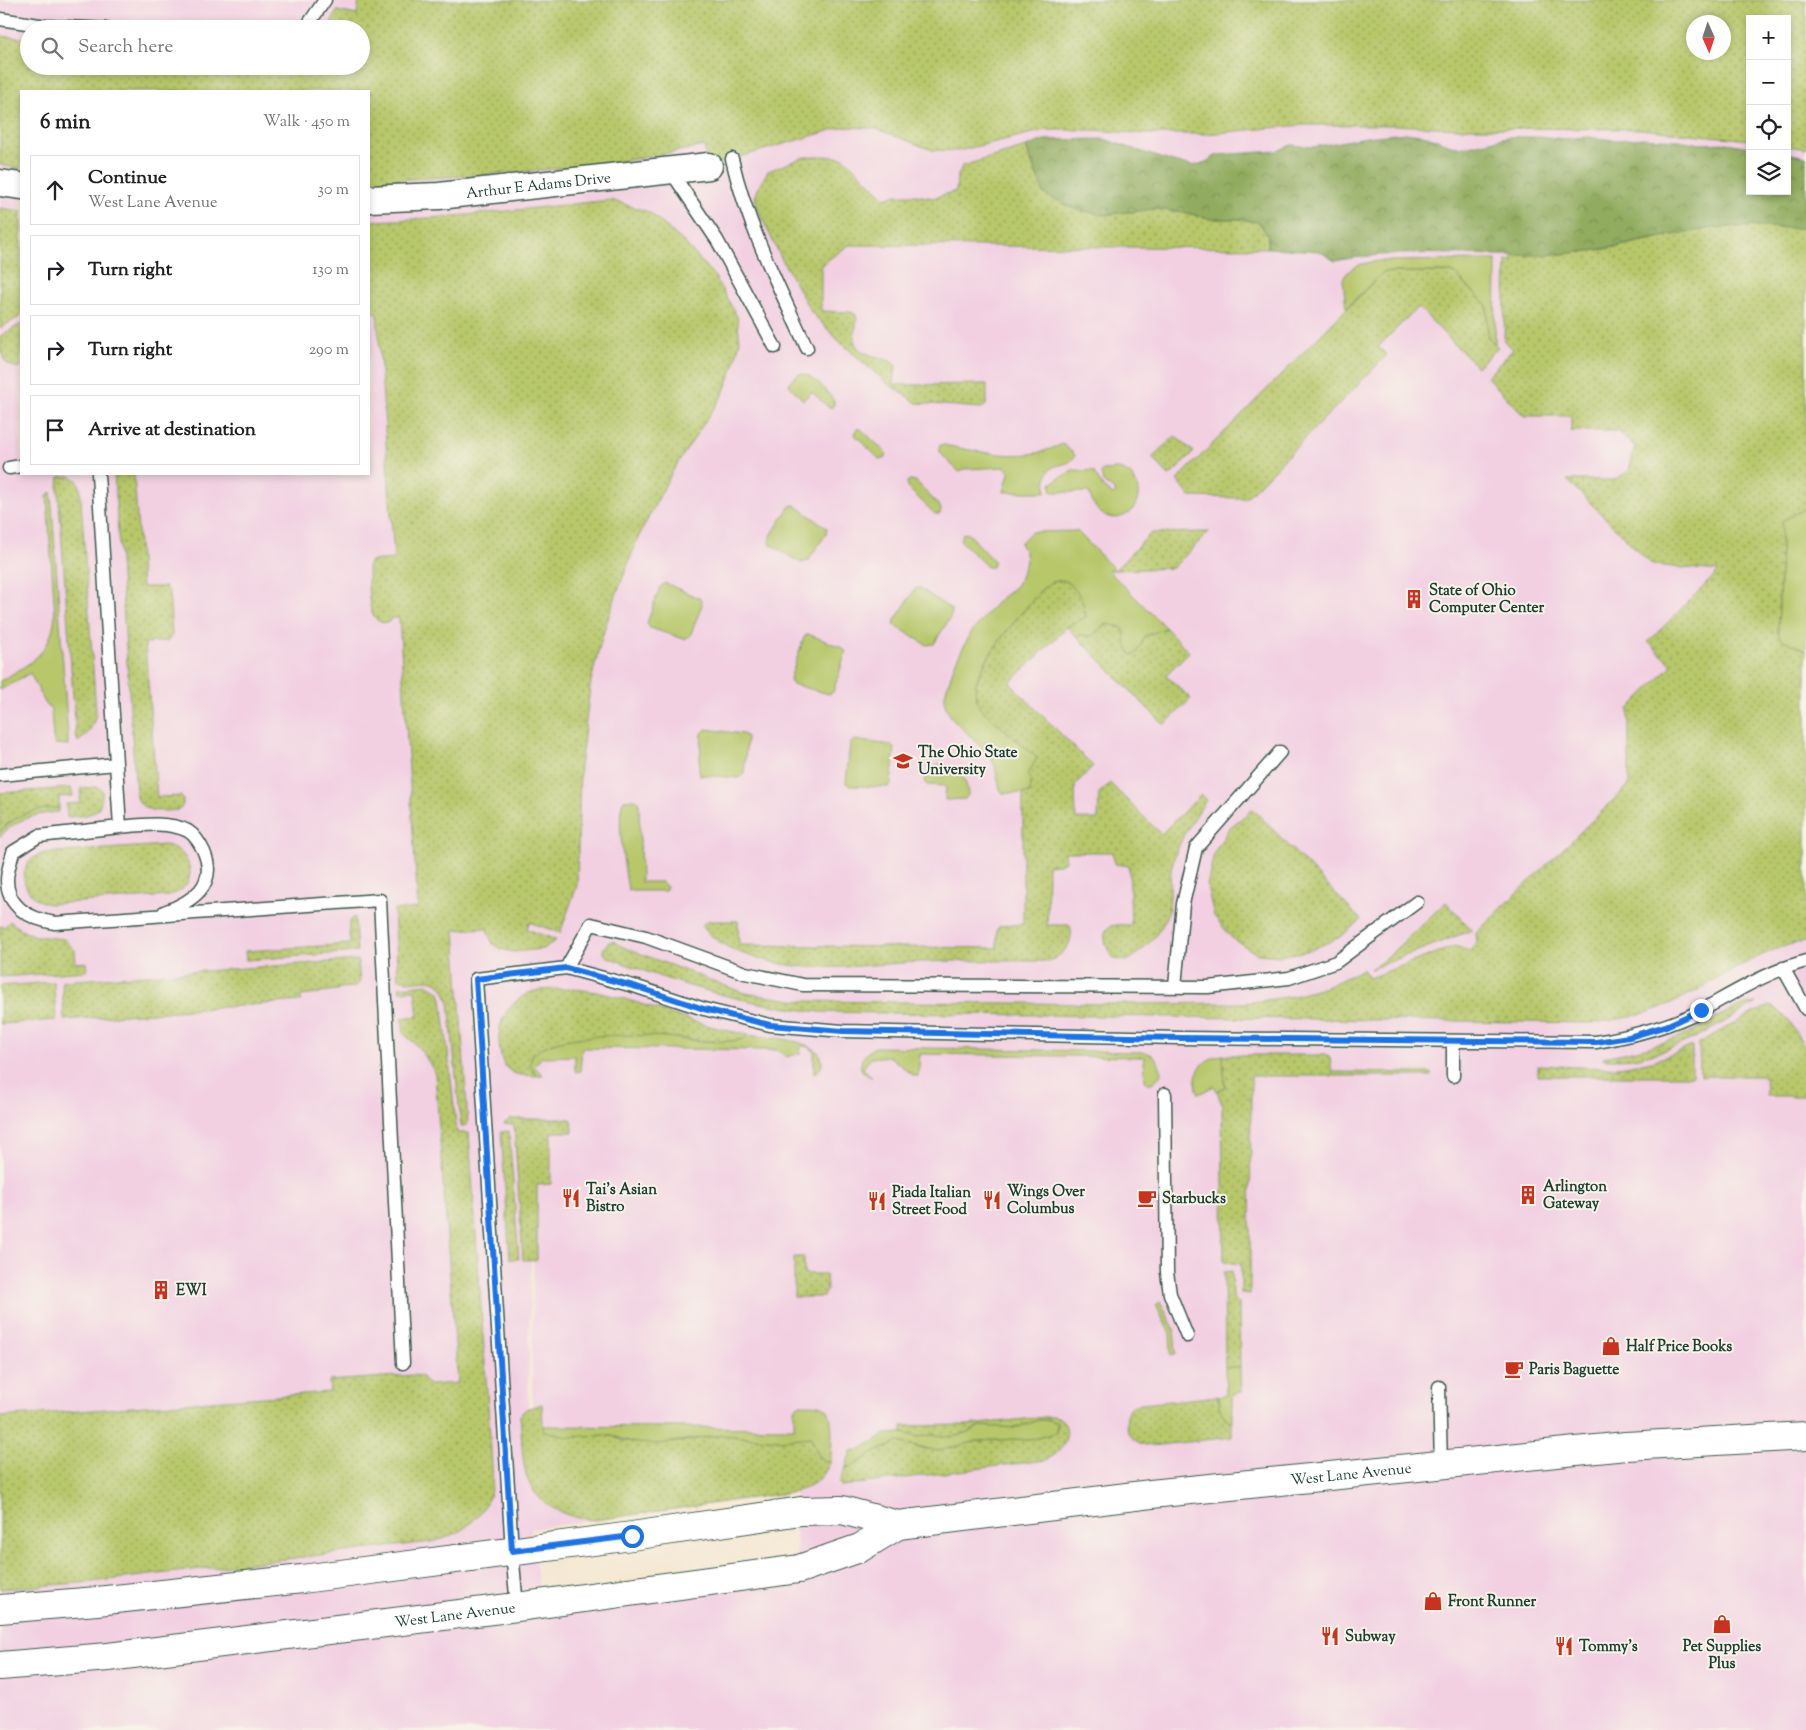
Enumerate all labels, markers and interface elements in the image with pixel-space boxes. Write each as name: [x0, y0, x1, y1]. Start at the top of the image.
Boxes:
north arrow: [1686, 15, 1731, 60]
map controls: [1746, 15, 1791, 195]
button: +: [1746, 15, 1791, 60]
search box: [20, 20, 370, 75]
icon: search: [38, 34, 66, 62]
text: Search here: [78, 34, 173, 61]
button: −: [1746, 60, 1791, 105]
button: locate: [1746, 105, 1791, 150]
text: 6 min: [40, 108, 91, 138]
text: Walk · 450 m: [263, 111, 350, 134]
button: layers: [1746, 150, 1791, 195]
text: Continue: [88, 165, 167, 192]
street label: Arthur E Adams Drive: [465, 168, 612, 205]
icon: ahead: [41, 176, 69, 204]
text: 30 m: [318, 179, 349, 202]
text: West Lane Avenue: [88, 192, 217, 215]
icon: right: [41, 256, 69, 284]
text: Turn right: [88, 257, 172, 284]
text: 130 m: [312, 259, 349, 282]
icon: right: [41, 336, 69, 364]
text: Turn right: [88, 337, 172, 364]
text: 290 m: [309, 339, 349, 362]
icon: arrive: [41, 416, 69, 444]
text: Arrive at destination: [88, 417, 256, 444]
place label: State of Ohio Computer Center: [1429, 581, 1545, 619]
building icon: State of Ohio Computer Center: [1403, 588, 1425, 610]
place label: The Ohio State University: [918, 743, 1018, 781]
school or university icon: The Ohio State University: [892, 750, 914, 772]
route end: [1690, 999, 1713, 1022]
place label: Arlington Gateway: [1543, 1177, 1607, 1215]
place label: Tai's Asian Bistro: [586, 1180, 657, 1218]
place label: Wings Over Columbus: [1007, 1182, 1085, 1220]
place label: Piada Italian Street Food: [892, 1183, 971, 1221]
building icon: Arlington Gateway: [1517, 1184, 1539, 1206]
restaurant icon: Tai's Asian Bistro: [560, 1187, 582, 1209]
cafe icon: Starbucks: [1136, 1187, 1158, 1209]
restaurant icon: Wings Over Columbus: [981, 1189, 1003, 1211]
place label: Starbucks: [1162, 1189, 1226, 1210]
restaurant icon: Piada Italian Street Food: [866, 1190, 888, 1212]
building icon: EWI: [150, 1279, 172, 1301]
place label: EWI: [176, 1281, 207, 1302]
shop icon: Half Price Books: [1600, 1335, 1622, 1357]
place label: Half Price Books: [1626, 1337, 1732, 1358]
cafe icon: Paris Baguette: [1503, 1358, 1525, 1380]
place label: Paris Baguette: [1529, 1360, 1619, 1381]
street label: West Lane Avenue: [1290, 1459, 1413, 1492]
route start: [621, 1525, 644, 1548]
shop icon: Front Runner: [1422, 1590, 1444, 1612]
place label: Front Runner: [1448, 1592, 1537, 1613]
street label: West Lane Avenue: [394, 1598, 517, 1634]
shop icon: Pet Supplies Plus: [1711, 1613, 1733, 1635]
restaurant icon: Subway: [1319, 1625, 1341, 1647]
place label: Subway: [1345, 1627, 1396, 1648]
restaurant icon: Tommy's: [1553, 1635, 1575, 1657]
place label: Tommy's: [1579, 1637, 1638, 1658]
place label: Pet Supplies Plus: [1683, 1637, 1761, 1675]

